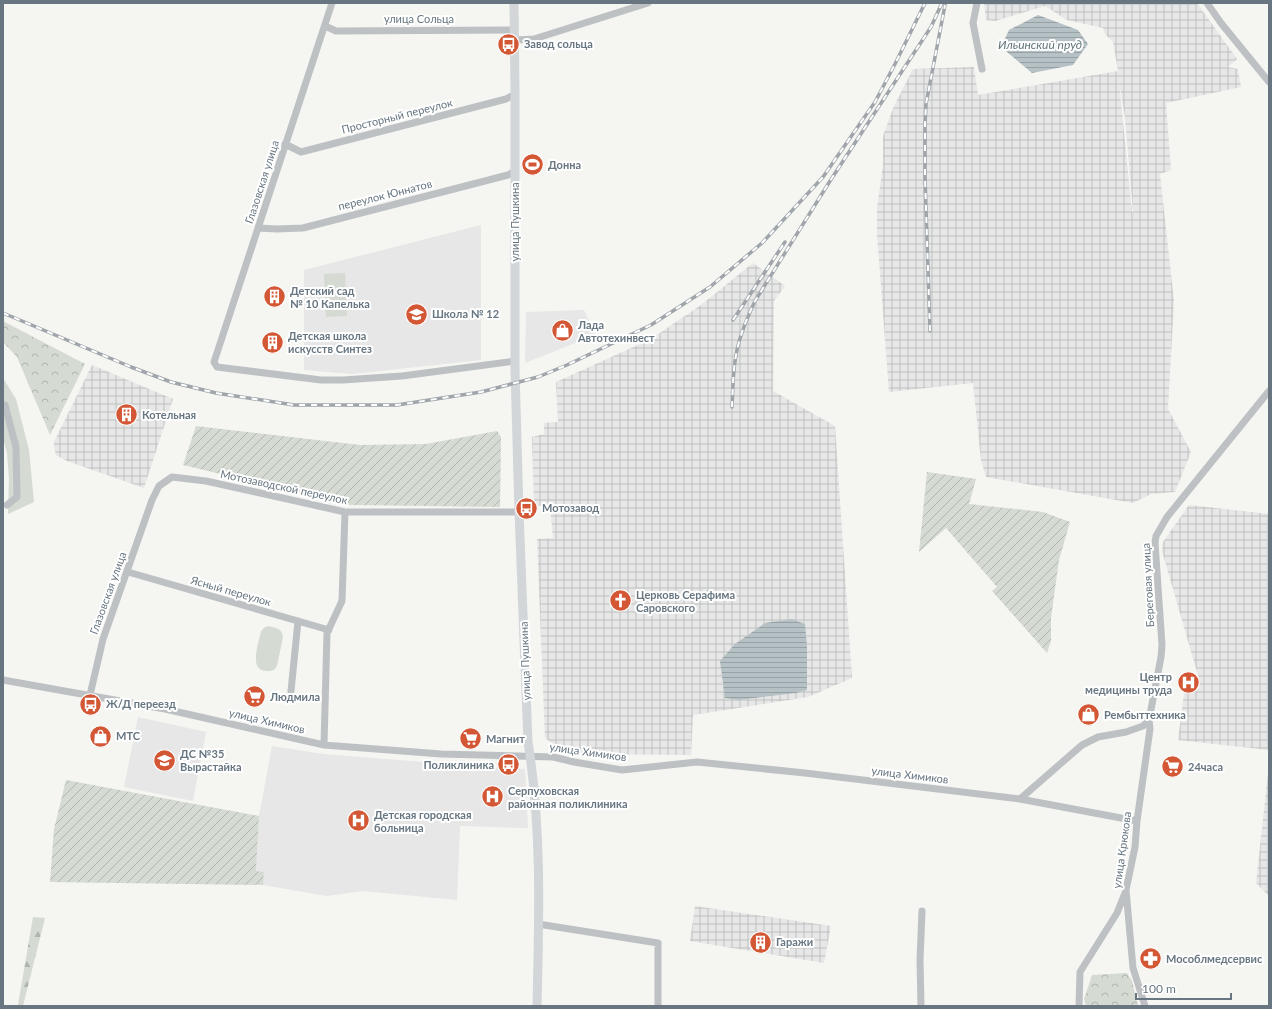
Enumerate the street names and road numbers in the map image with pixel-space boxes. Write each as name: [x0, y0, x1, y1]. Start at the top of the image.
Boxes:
street label: улица Сольца: [384, 12, 454, 25]
street label: Просторный переулок: [340, 95, 454, 136]
street label: Глазовская улица: [242, 138, 281, 225]
street label: переулок Юннатов: [337, 177, 433, 212]
street label: улица Пушкина: [508, 182, 521, 262]
street label: Мотозаводской переулок: [219, 467, 349, 506]
street label: Береговая улица: [1139, 543, 1156, 627]
street label: Глазовская улица: [87, 550, 129, 636]
street label: Ясный переулок: [188, 573, 273, 608]
street label: улица Пушкина: [517, 621, 532, 701]
street label: улица Химиков: [228, 705, 306, 736]
street label: улица Химиков: [549, 740, 627, 763]
street label: улица Химиков: [871, 763, 949, 786]
street label: улица Крюкова: [1110, 811, 1133, 889]

